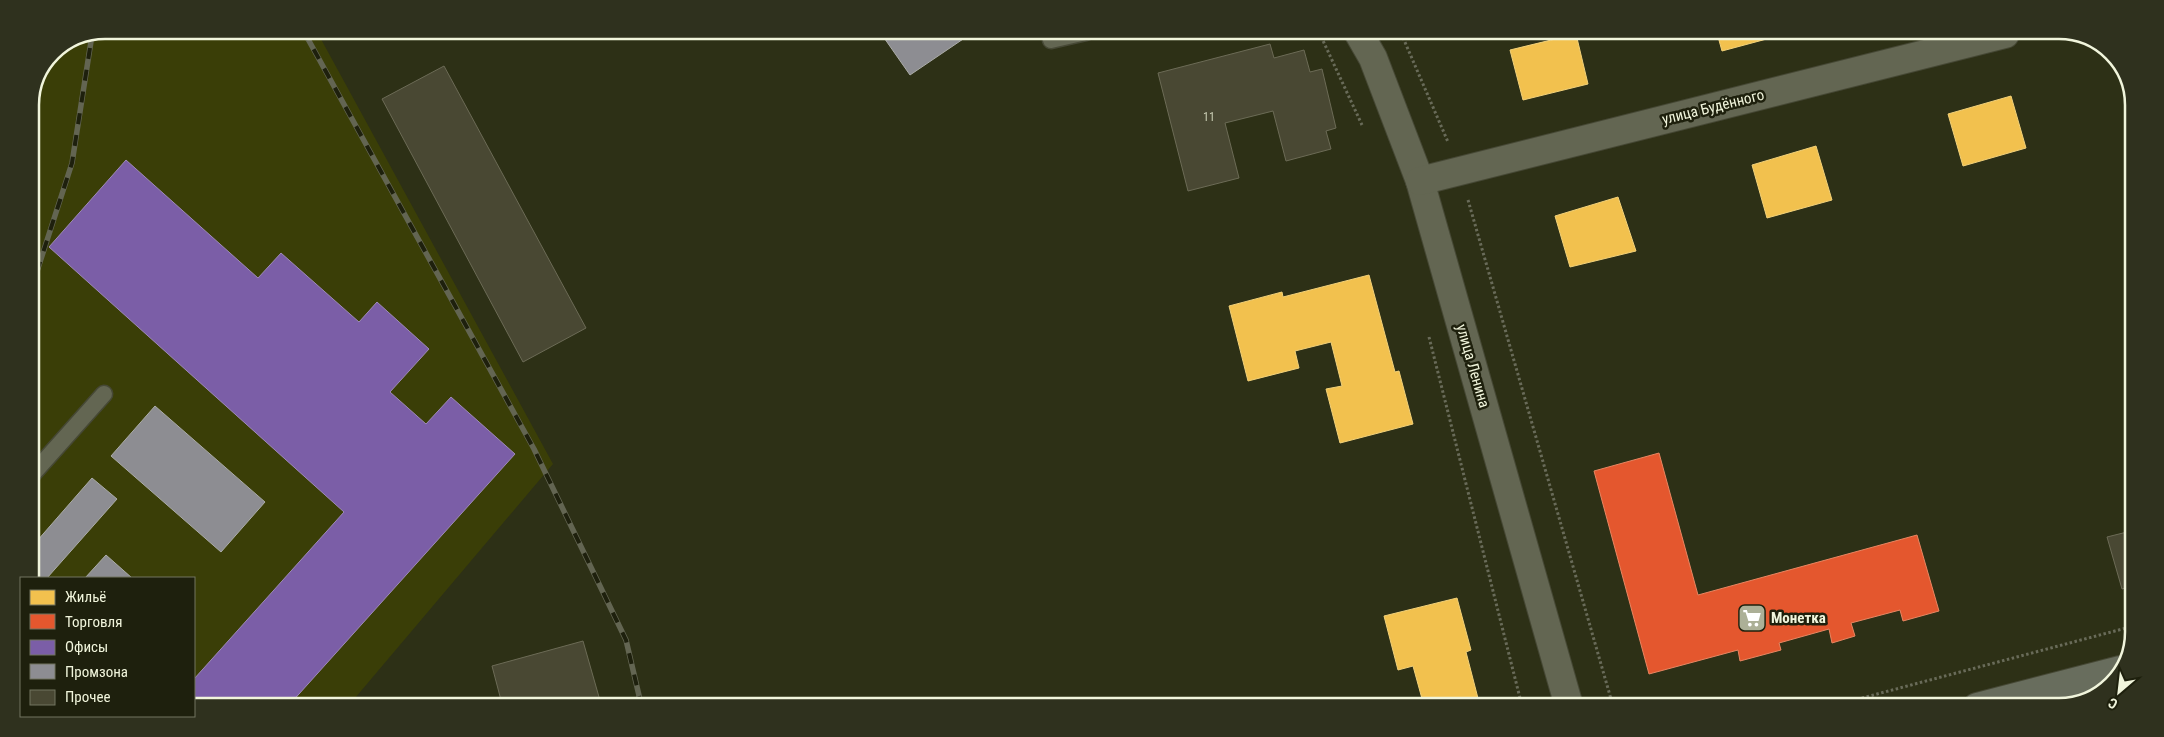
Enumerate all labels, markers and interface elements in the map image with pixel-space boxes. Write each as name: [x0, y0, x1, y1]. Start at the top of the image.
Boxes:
street label: улица Будённого: [1660, 86, 1766, 128]
house number: 11: [1203, 110, 1215, 124]
street label: улица Ленина: [1452, 322, 1494, 410]
legend: [20, 577, 195, 717]
text: Жильё: [65, 588, 106, 606]
supermarket icon: Монетка: [1737, 603, 1767, 633]
place label: Монетка: [1771, 609, 1826, 627]
text: Торговля: [65, 613, 122, 631]
text: Офисы: [65, 638, 108, 656]
text: Промзона: [65, 663, 128, 681]
north arrow: [2094, 667, 2144, 717]
text: Прочее: [65, 688, 111, 706]
text: С: [2106, 695, 2120, 712]

